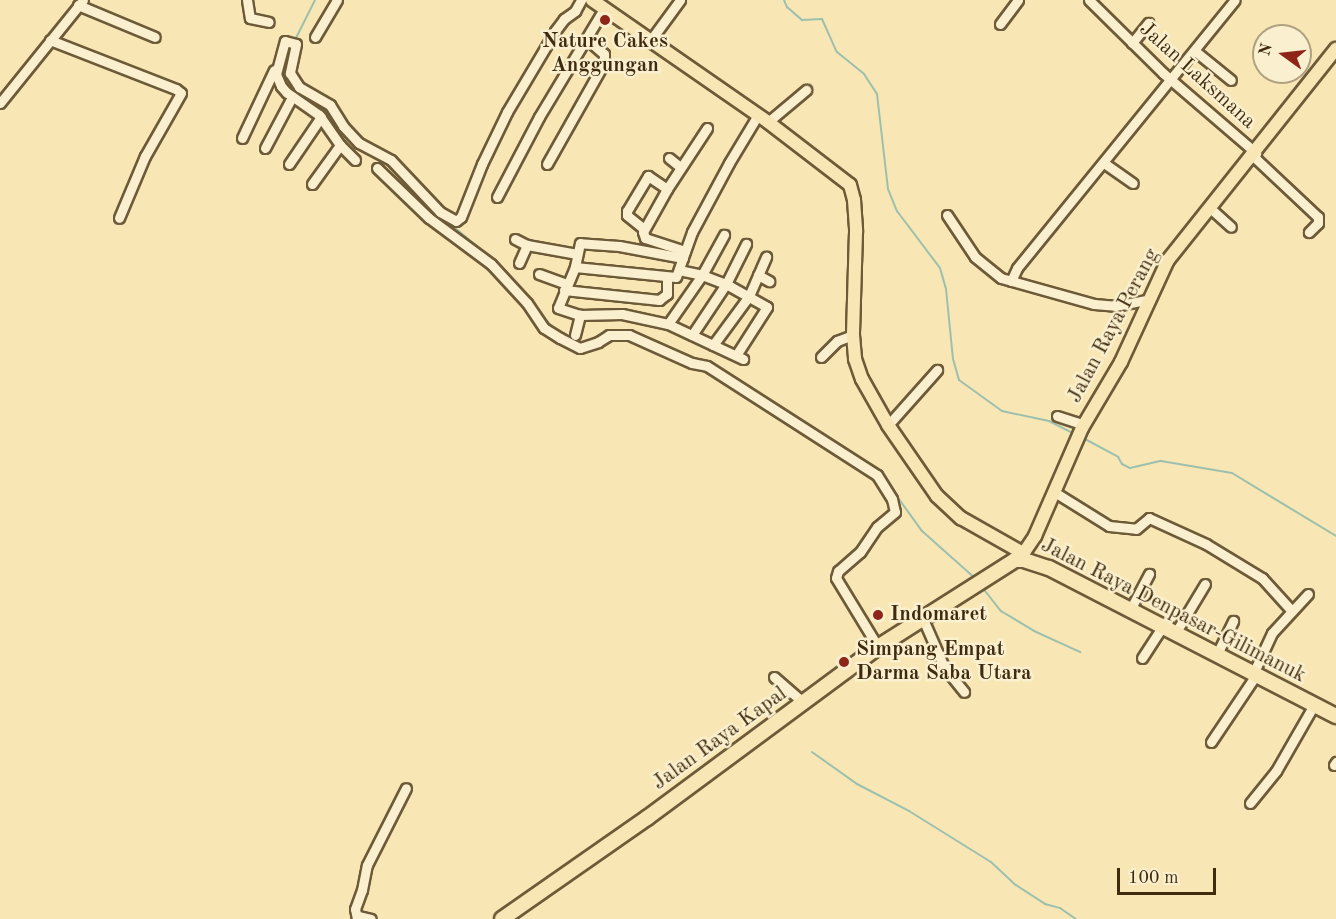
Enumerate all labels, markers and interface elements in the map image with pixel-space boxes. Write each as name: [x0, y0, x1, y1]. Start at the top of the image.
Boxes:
marker: Nature Cakes Anggungan: [598, 13, 612, 27]
street label: Jalan Laksmana: [1133, 17, 1261, 135]
north arrow: [1252, 24, 1312, 84]
place label: Nature Cakes Anggungan: [542, 29, 668, 79]
text: N: [1257, 42, 1276, 58]
street label: Jalan Raya Perang: [1063, 244, 1165, 408]
street label: Jalan Raya Denpasar-Gilimanuk: [1036, 533, 1310, 689]
place label: Indomaret: [890, 602, 987, 628]
marker: Indomaret: [871, 608, 885, 622]
place label: Simpang Empat Darma Saba Utara: [856, 637, 1032, 687]
marker: Simpang Empat Darma Saba Utara: [837, 655, 851, 669]
street label: Jalan Raya Kapal: [648, 682, 792, 796]
scale bar: [1120, 856, 1219, 894]
text: 100 m: [1128, 869, 1179, 887]

